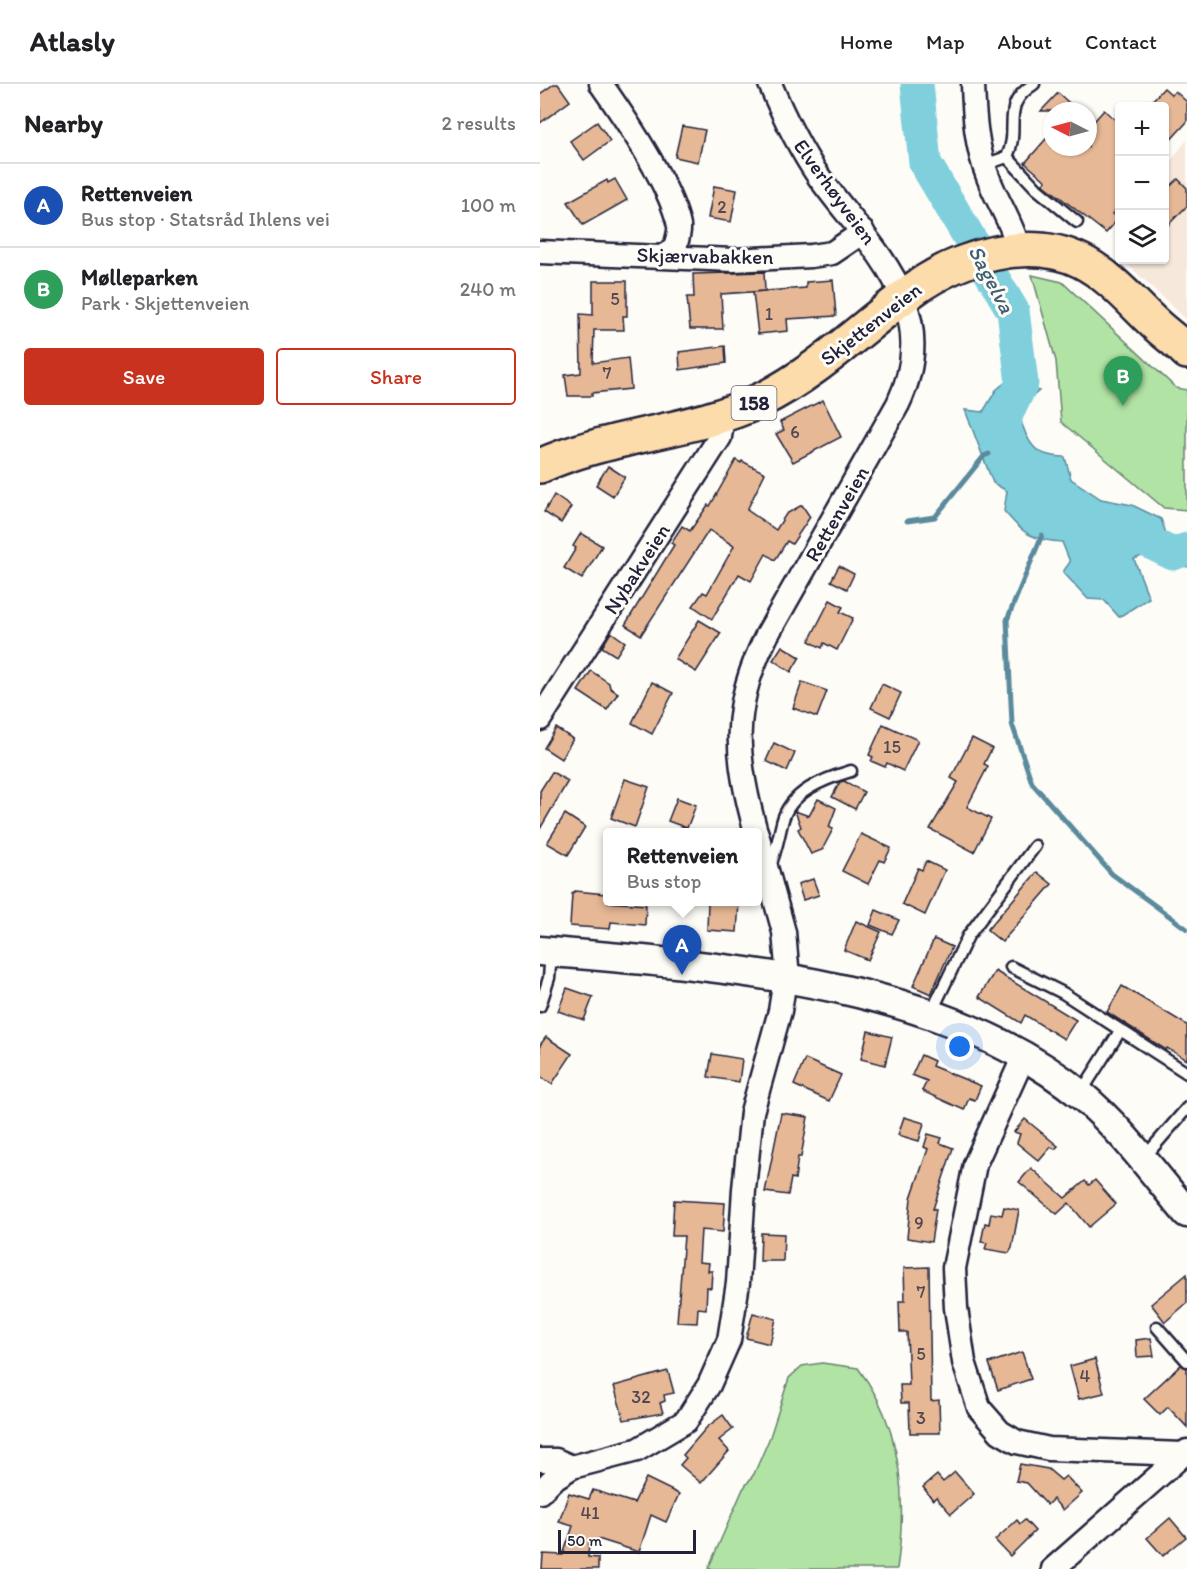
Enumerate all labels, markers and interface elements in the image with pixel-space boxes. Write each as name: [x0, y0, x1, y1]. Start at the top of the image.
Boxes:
text: Atlasly: [30, 24, 115, 58]
text: Home: [840, 29, 893, 54]
text: Map: [926, 29, 965, 54]
text: About: [998, 29, 1052, 54]
text: Contact: [1085, 29, 1157, 54]
north arrow: [1043, 102, 1097, 156]
map controls: [1115, 102, 1169, 264]
button: +: [1115, 102, 1169, 156]
text: Nearby: [24, 107, 103, 139]
text: 2 results: [442, 111, 516, 135]
street label: Elverhøyveien: [789, 134, 882, 249]
button: −: [1115, 156, 1169, 210]
text: Rettenveien: [81, 180, 193, 207]
text: A: [37, 193, 50, 217]
text: 100 m: [461, 193, 516, 217]
house number: 2: [717, 196, 727, 218]
text: Bus stop · Statsråd Ihlens vei: [81, 207, 330, 231]
button: layers: [1115, 210, 1169, 264]
water label: Sagelva: [962, 240, 1021, 318]
street label: Skjærvabakken: [636, 242, 774, 269]
text: Mølleparken: [81, 264, 198, 291]
street label: Skjettenveien: [815, 276, 926, 371]
text: B: [37, 277, 50, 301]
text: 240 m: [460, 277, 516, 301]
house number: 5: [610, 288, 620, 310]
text: Park · Skjettenveien: [81, 291, 249, 315]
house number: 1: [765, 303, 773, 325]
button: Save: [24, 348, 264, 405]
button: Share: [276, 348, 516, 405]
pin: B: [1104, 356, 1142, 406]
house number: 7: [603, 362, 612, 384]
road number: 158: [732, 386, 776, 420]
house number: 6: [790, 421, 800, 443]
street label: Rettenveien: [799, 461, 874, 566]
street label: Nybakveien: [598, 519, 675, 619]
house number: 15: [883, 736, 901, 758]
popup: [603, 828, 762, 906]
text: Rettenveien: [627, 842, 738, 869]
text: Bus stop: [627, 869, 701, 893]
pin: A: [662, 926, 702, 975]
your location: [945, 1032, 974, 1061]
house number: 9: [914, 1212, 924, 1234]
house number: 7: [917, 1281, 926, 1303]
house number: 5: [916, 1343, 926, 1365]
house number: 4: [1080, 1365, 1091, 1387]
house number: 32: [631, 1386, 651, 1408]
house number: 3: [916, 1407, 926, 1429]
house number: 41: [580, 1502, 600, 1524]
scale bar: [558, 1527, 696, 1554]
text: 50 m: [567, 1531, 602, 1550]

